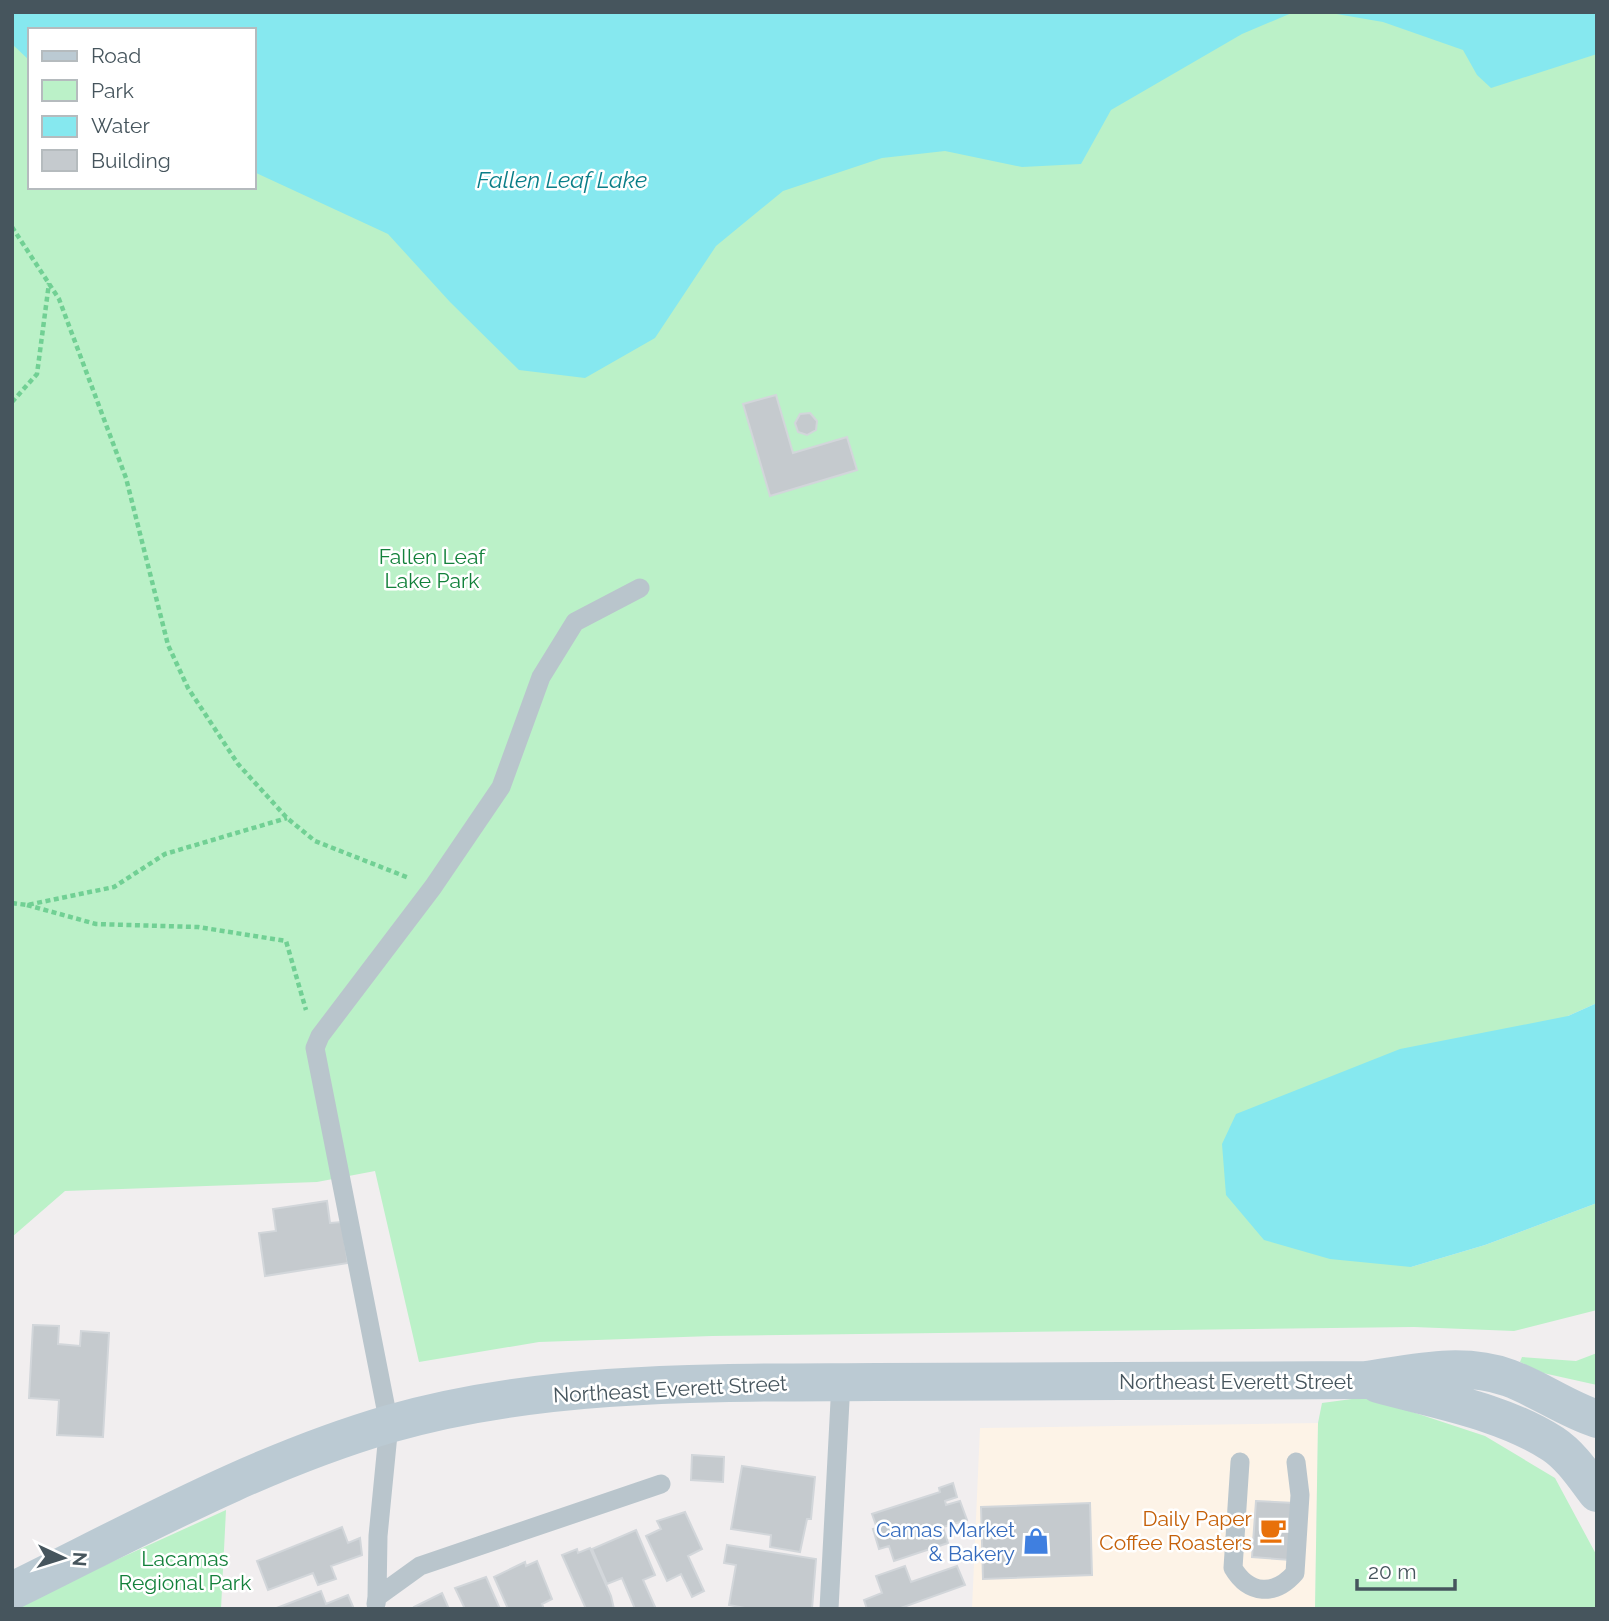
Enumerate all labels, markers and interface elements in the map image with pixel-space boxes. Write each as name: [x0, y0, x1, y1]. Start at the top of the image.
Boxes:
legend: [28, 28, 256, 189]
text: Road: [91, 43, 141, 68]
text: Park: [91, 78, 134, 103]
text: Water: [91, 113, 150, 138]
text: Building: [91, 148, 171, 173]
water label: Fallen Leaf Lake: [477, 166, 647, 193]
park label: Fallen Leaf Lake Park: [379, 544, 486, 593]
street label: Northeast Everett Street: [1119, 1369, 1353, 1394]
street label: Northeast Everett Street: [553, 1370, 787, 1408]
place label: Daily Paper Coffee Roasters: [1099, 1506, 1253, 1555]
cafe icon: Daily Paper Coffee Roasters: [1258, 1515, 1288, 1545]
place label: Camas Market & Bakery: [876, 1517, 1015, 1566]
north arrow: [28, 1523, 98, 1593]
shop icon: Camas Market & Bakery: [1021, 1526, 1051, 1556]
park label: Lacamas Regional Park: [119, 1546, 251, 1595]
scale bar: [1357, 1548, 1455, 1592]
text: N: [68, 1551, 91, 1567]
text: 20 m: [1368, 1559, 1416, 1584]

